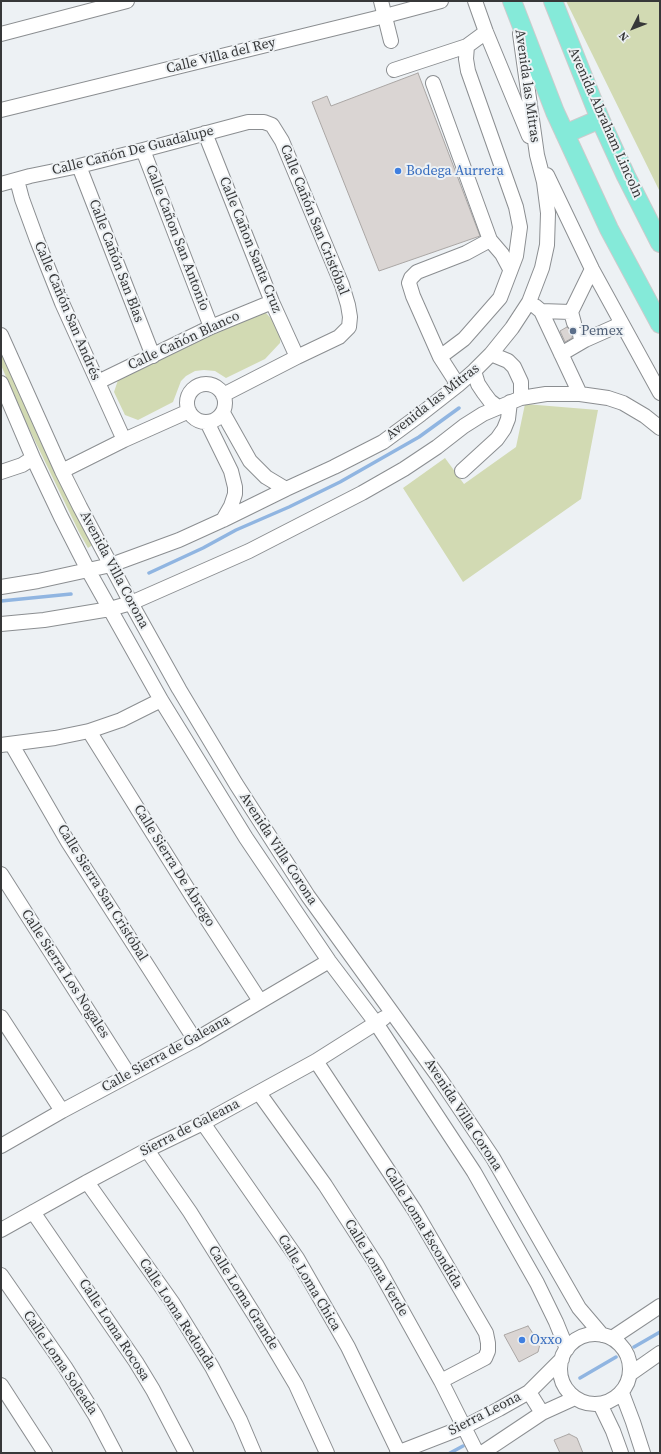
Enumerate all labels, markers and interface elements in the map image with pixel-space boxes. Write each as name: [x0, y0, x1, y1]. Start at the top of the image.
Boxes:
north arrow: [613, 8, 653, 48]
street label: Avenida las Mitras: [511, 28, 543, 144]
text: N: [615, 28, 632, 44]
street label: Calle Villa del Rey: [165, 34, 277, 78]
street label: Avenida Abraham Lincoln: [564, 45, 646, 201]
street label: Calle Cañón De Guadalupe: [50, 123, 216, 179]
street label: Calle Cañón San Cristóbal: [276, 142, 352, 298]
street label: Calle Cañon San Antonio: [141, 163, 213, 313]
place label: Bodega Aurrera: [406, 163, 504, 179]
marker: Bodega Aurrera: [393, 166, 403, 176]
street label: Calle Cañon Santa Cruz: [215, 174, 285, 316]
street label: Calle Cañón San Blas: [85, 197, 147, 325]
street label: Calle Cañón San Andrés: [30, 239, 104, 383]
street label: Calle Cañón Blanco: [125, 308, 243, 374]
place label: Pemex: [581, 323, 623, 339]
marker: Pemex: [568, 326, 578, 336]
street label: Avenida las Mitras: [383, 360, 483, 444]
street label: Avenida Villa Corona: [76, 508, 152, 632]
street label: Avenida Villa Corona: [235, 790, 321, 908]
street label: Calle Sierra De Ábrego: [130, 802, 218, 930]
street label: Calle Sierra San Cristóbal: [53, 822, 151, 964]
street label: Calle Sierra Los Nogales: [17, 907, 113, 1041]
street label: Calle Sierra de Galeana: [99, 1012, 233, 1096]
street label: Avenida Villa Corona: [420, 1056, 506, 1174]
street label: Sierra de Galeana: [137, 1096, 243, 1160]
street label: Calle Loma Escondida: [380, 1164, 466, 1292]
street label: Calle Loma Verde: [340, 1216, 412, 1320]
street label: Calle Loma Chica: [274, 1232, 344, 1334]
street label: Calle Loma Grande: [204, 1243, 282, 1353]
street label: Calle Loma Redonda: [135, 1255, 219, 1373]
street label: Calle Loma Rocosa: [75, 1276, 153, 1384]
street label: Calle Loma Soleada: [19, 1308, 101, 1418]
place label: Oxxo: [530, 1332, 562, 1348]
marker: Oxxo: [517, 1335, 527, 1345]
street label: Sierra Leona: [446, 1389, 524, 1439]

